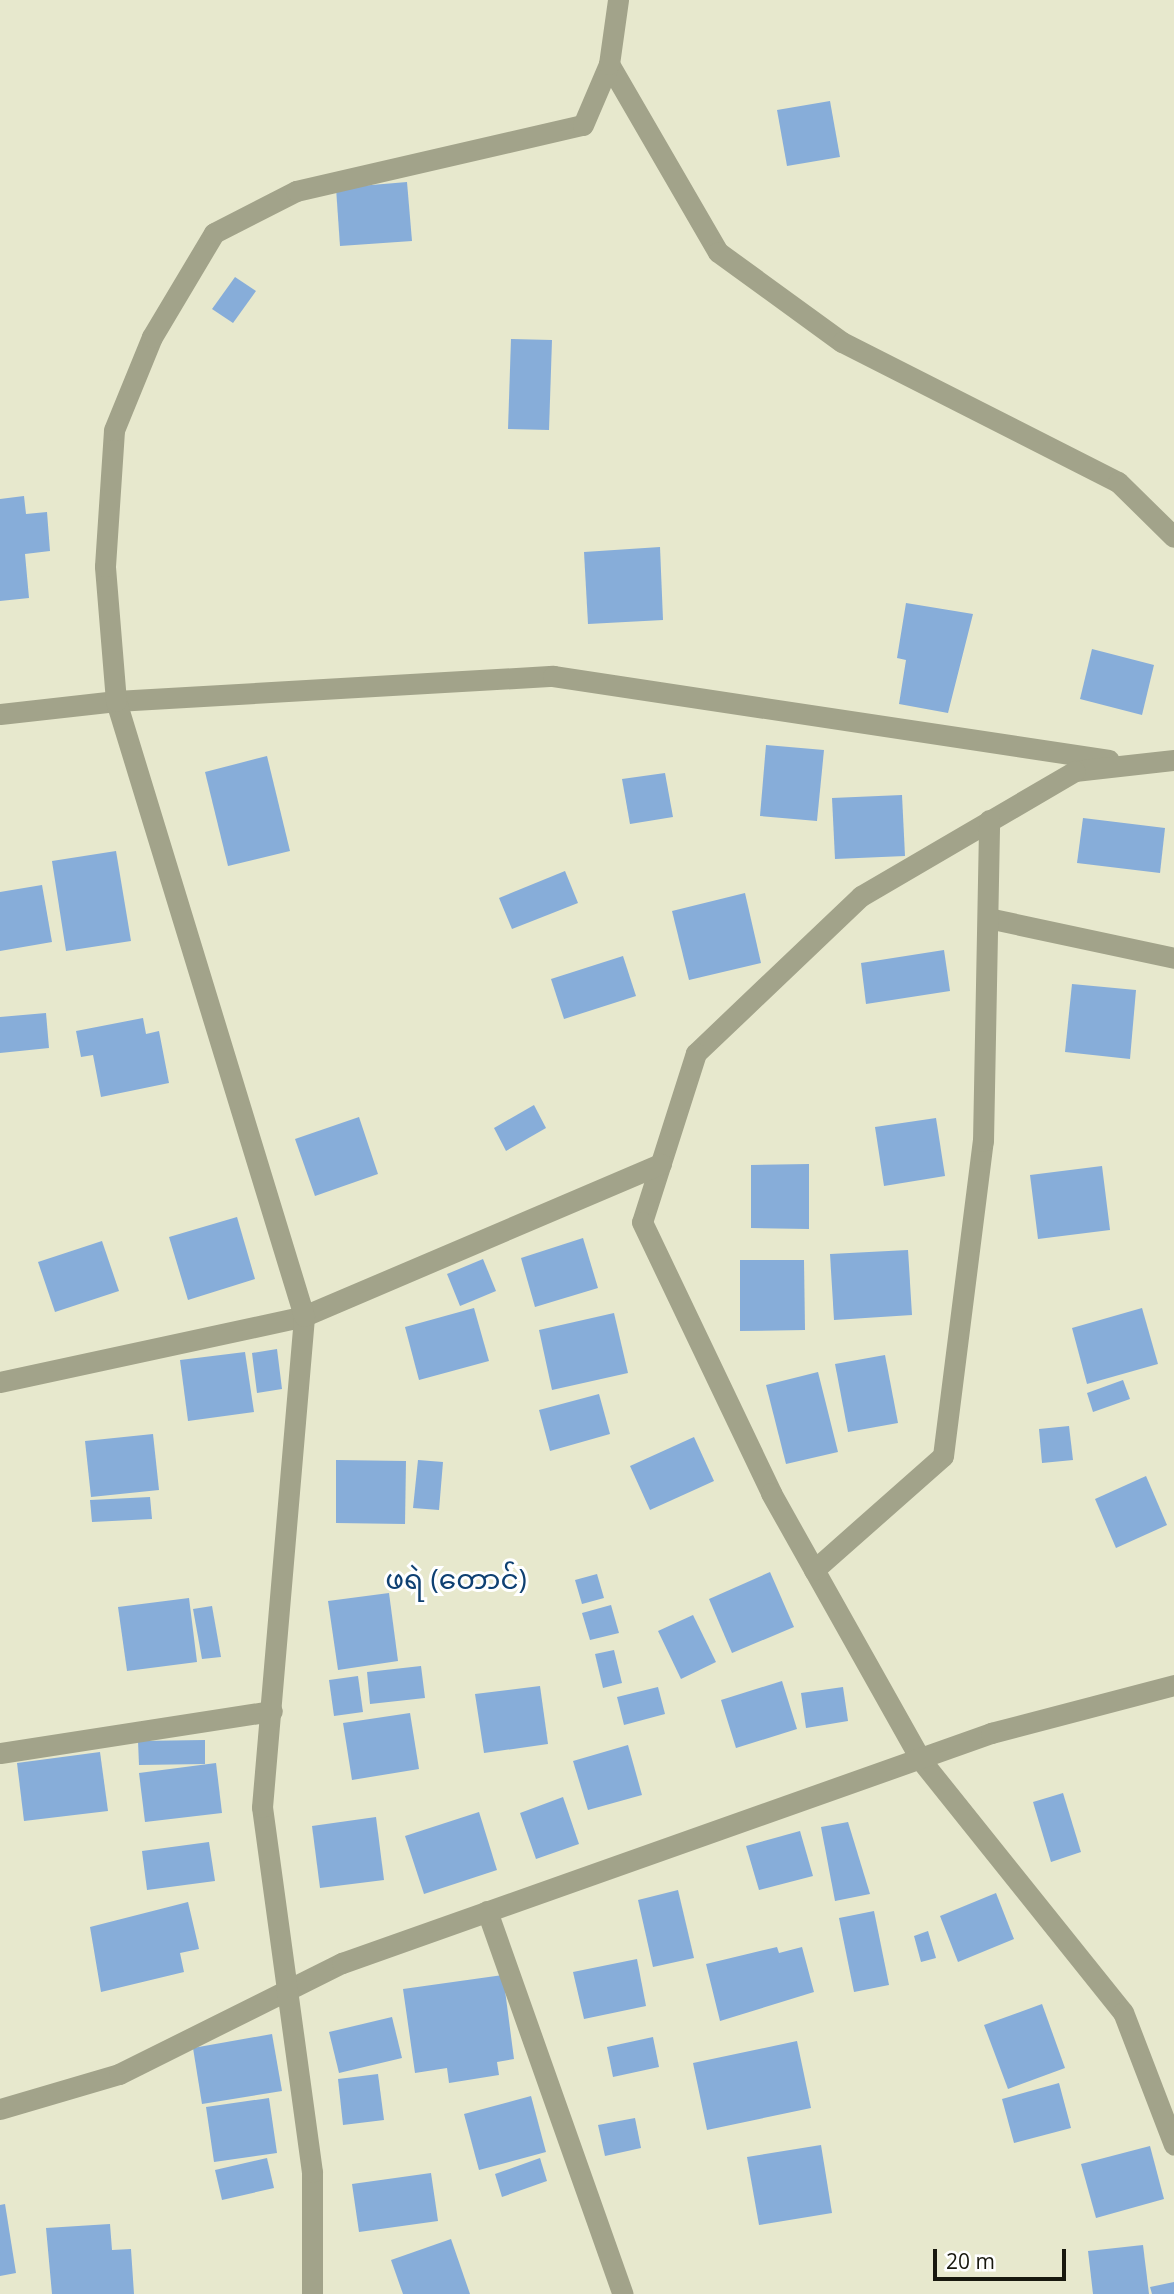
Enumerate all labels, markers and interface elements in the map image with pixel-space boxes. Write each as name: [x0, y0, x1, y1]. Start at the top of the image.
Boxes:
district label: ဖရဲ (တောင်): [385, 1561, 527, 1595]
scale bar: [936, 2234, 1069, 2278]
text: 20 m: [946, 2247, 995, 2275]

